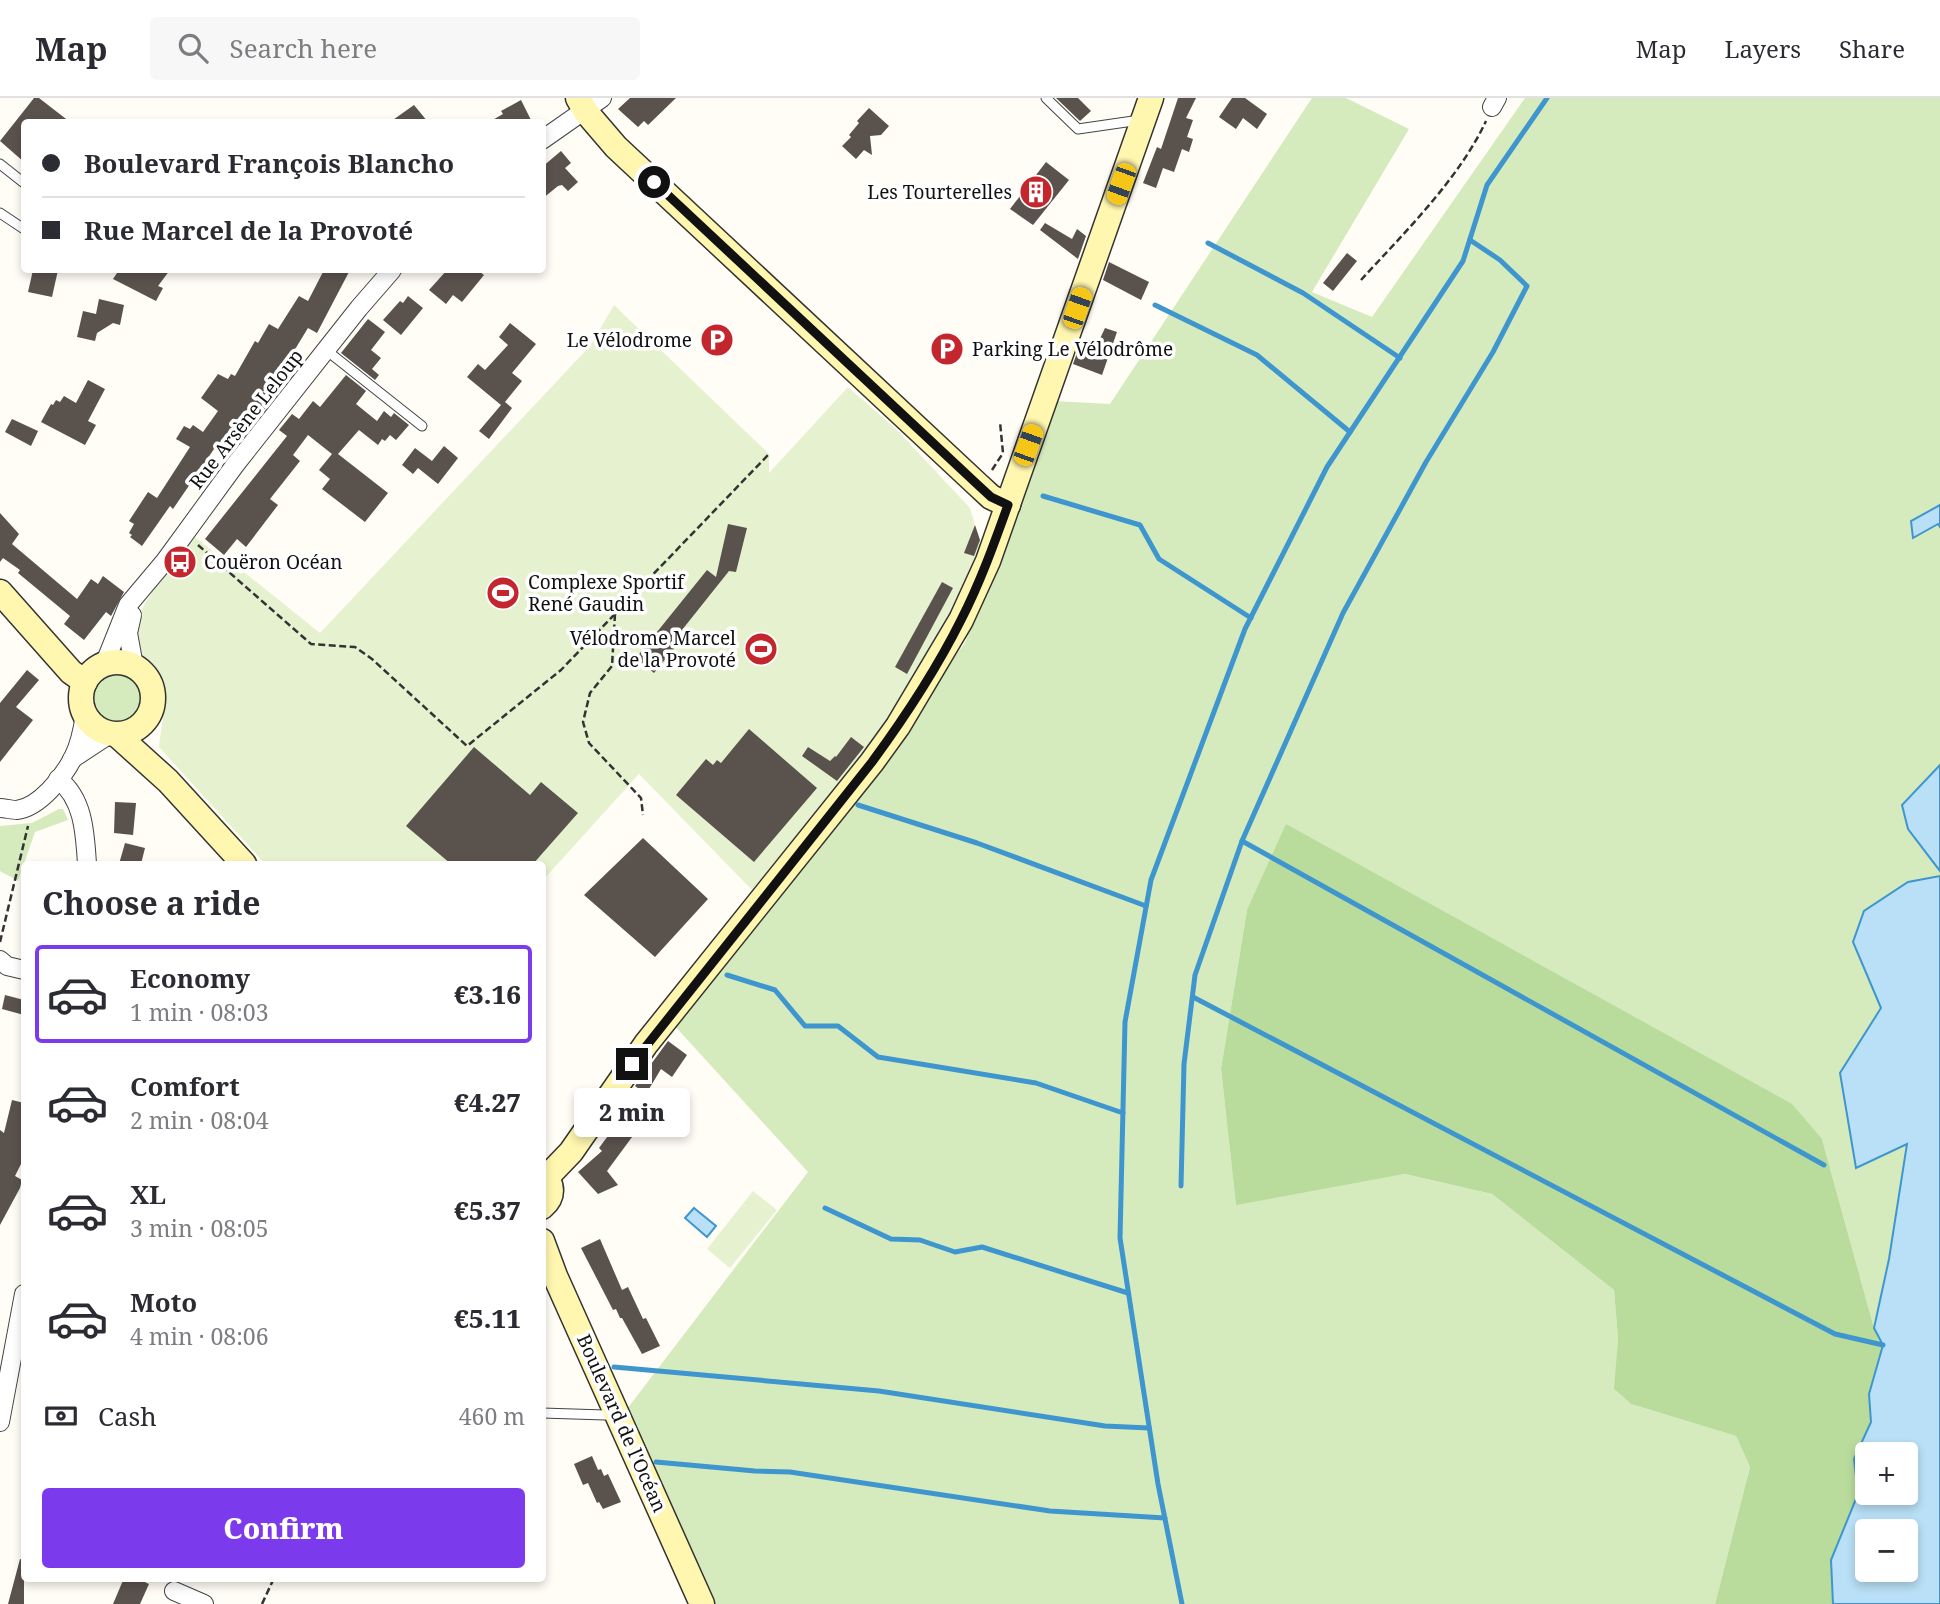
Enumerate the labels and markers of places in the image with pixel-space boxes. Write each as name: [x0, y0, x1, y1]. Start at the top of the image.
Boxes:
building icon: Les Tourterelles: [1017, 173, 1055, 211]
place label: Les Tourterelles: [867, 179, 1012, 205]
parking icon: Le Vélodrome: [698, 321, 736, 359]
place label: Le Vélodrome: [567, 327, 692, 353]
parking icon: Parking Le Vélodrôme: [928, 330, 966, 368]
place label: Parking Le Vélodrôme: [972, 336, 1173, 362]
bus stop icon: Couëron Océan: [161, 543, 199, 581]
place label: Couëron Océan: [204, 549, 343, 575]
place label: Complexe Sportif René Gaudin: [528, 569, 686, 617]
sports icon: Complexe Sportif René Gaudin: [484, 574, 522, 612]
place label: Vélodrome Marcel de la Provoté: [570, 625, 736, 673]
sports icon: Vélodrome Marcel de la Provoté: [742, 630, 780, 668]

